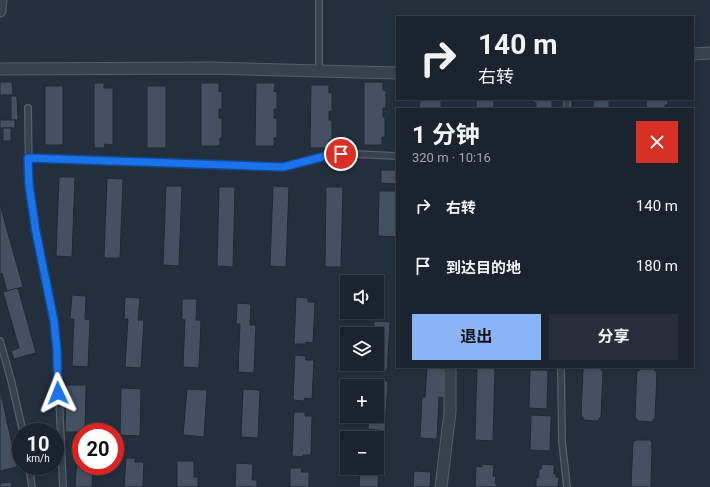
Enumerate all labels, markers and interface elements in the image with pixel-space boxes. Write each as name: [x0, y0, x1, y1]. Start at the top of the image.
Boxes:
text: 140 m: [478, 28, 557, 61]
icon: right: [412, 32, 464, 84]
text: 右转: [478, 66, 514, 87]
text: 1 分钟: [412, 121, 480, 149]
button: close: [636, 121, 678, 163]
pin: [324, 137, 358, 171]
icon: arrive: [330, 143, 352, 165]
text: 320 m · 10:16: [412, 150, 491, 165]
icon: right: [412, 195, 434, 217]
text: 140 m: [636, 197, 678, 215]
text: 右转: [446, 199, 476, 217]
icon: arrive: [412, 255, 434, 277]
text: 180 m: [636, 257, 678, 275]
text: 到达目的地: [446, 259, 521, 277]
map controls: [340, 275, 384, 475]
button: sound: [340, 275, 384, 319]
button: 退出: [412, 314, 541, 360]
button: 分享: [549, 314, 678, 360]
button: layers: [340, 327, 384, 371]
position arrow: [37, 372, 79, 414]
button: +: [340, 379, 384, 423]
speed limit sign: 20: [72, 423, 124, 475]
button: −: [340, 431, 384, 475]
text: 10: [27, 432, 49, 456]
text: km/h: [26, 453, 50, 464]

